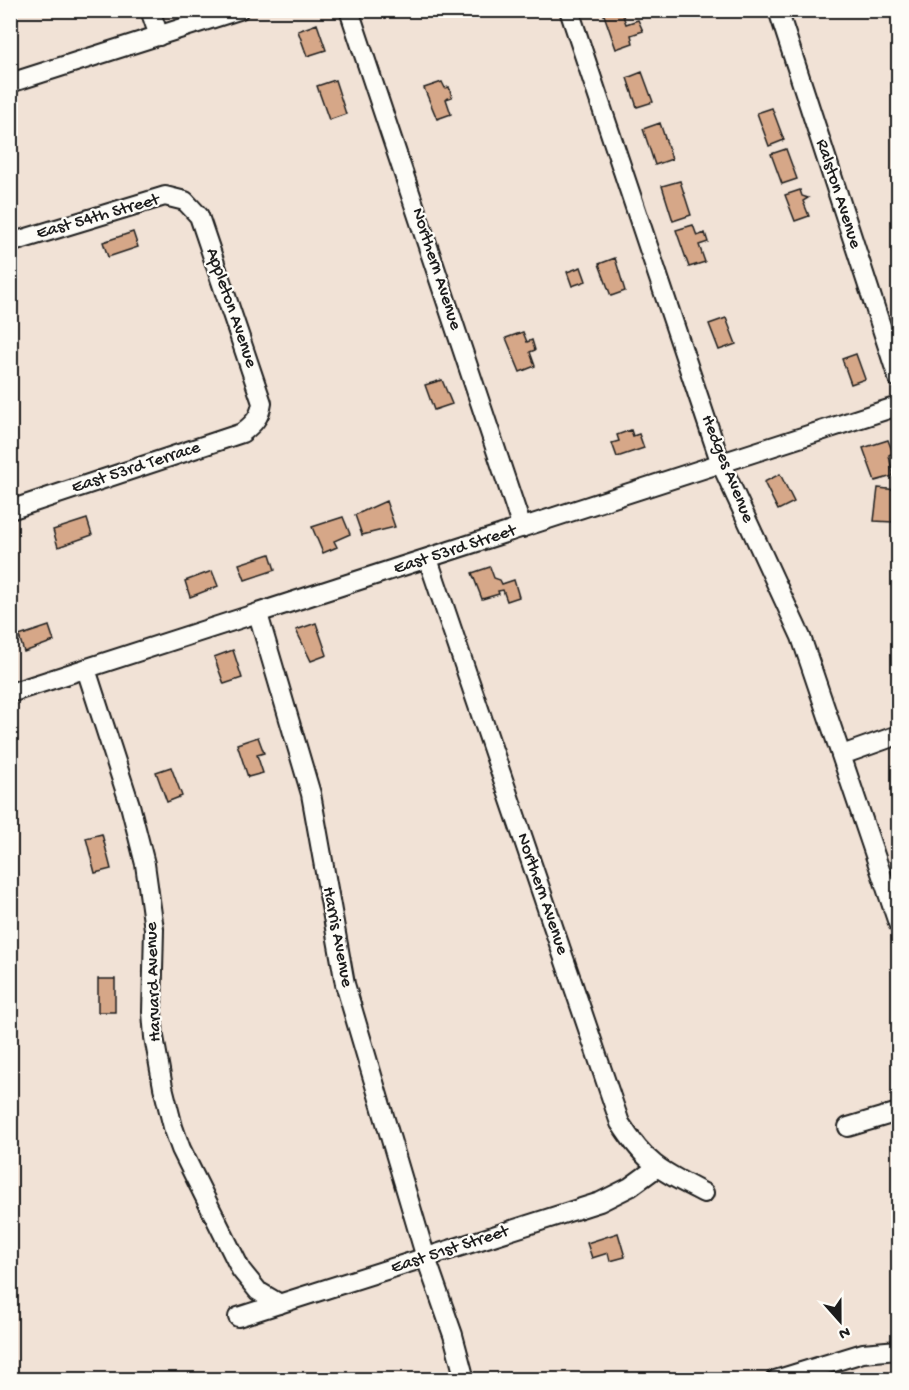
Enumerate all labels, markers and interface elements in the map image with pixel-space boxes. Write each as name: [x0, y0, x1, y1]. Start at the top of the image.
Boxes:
street label: Ralston Avenue: [810, 137, 866, 252]
street label: East 54th Street: [34, 189, 163, 245]
street label: Northern Avenue: [406, 205, 466, 333]
street label: Appleton Avenue: [201, 245, 262, 371]
street label: Hedges Avenue: [696, 412, 758, 527]
street label: East 53rd Terrace: [69, 437, 204, 499]
street label: East 53rd Street: [391, 520, 520, 580]
street label: Northern Avenue: [511, 830, 573, 958]
street label: Harris Avenue: [317, 885, 357, 990]
street label: Harvard Avenue: [141, 921, 167, 1042]
street label: East 51st Street: [389, 1221, 513, 1279]
north arrow: [810, 1291, 870, 1351]
text: N: [835, 1321, 852, 1343]

